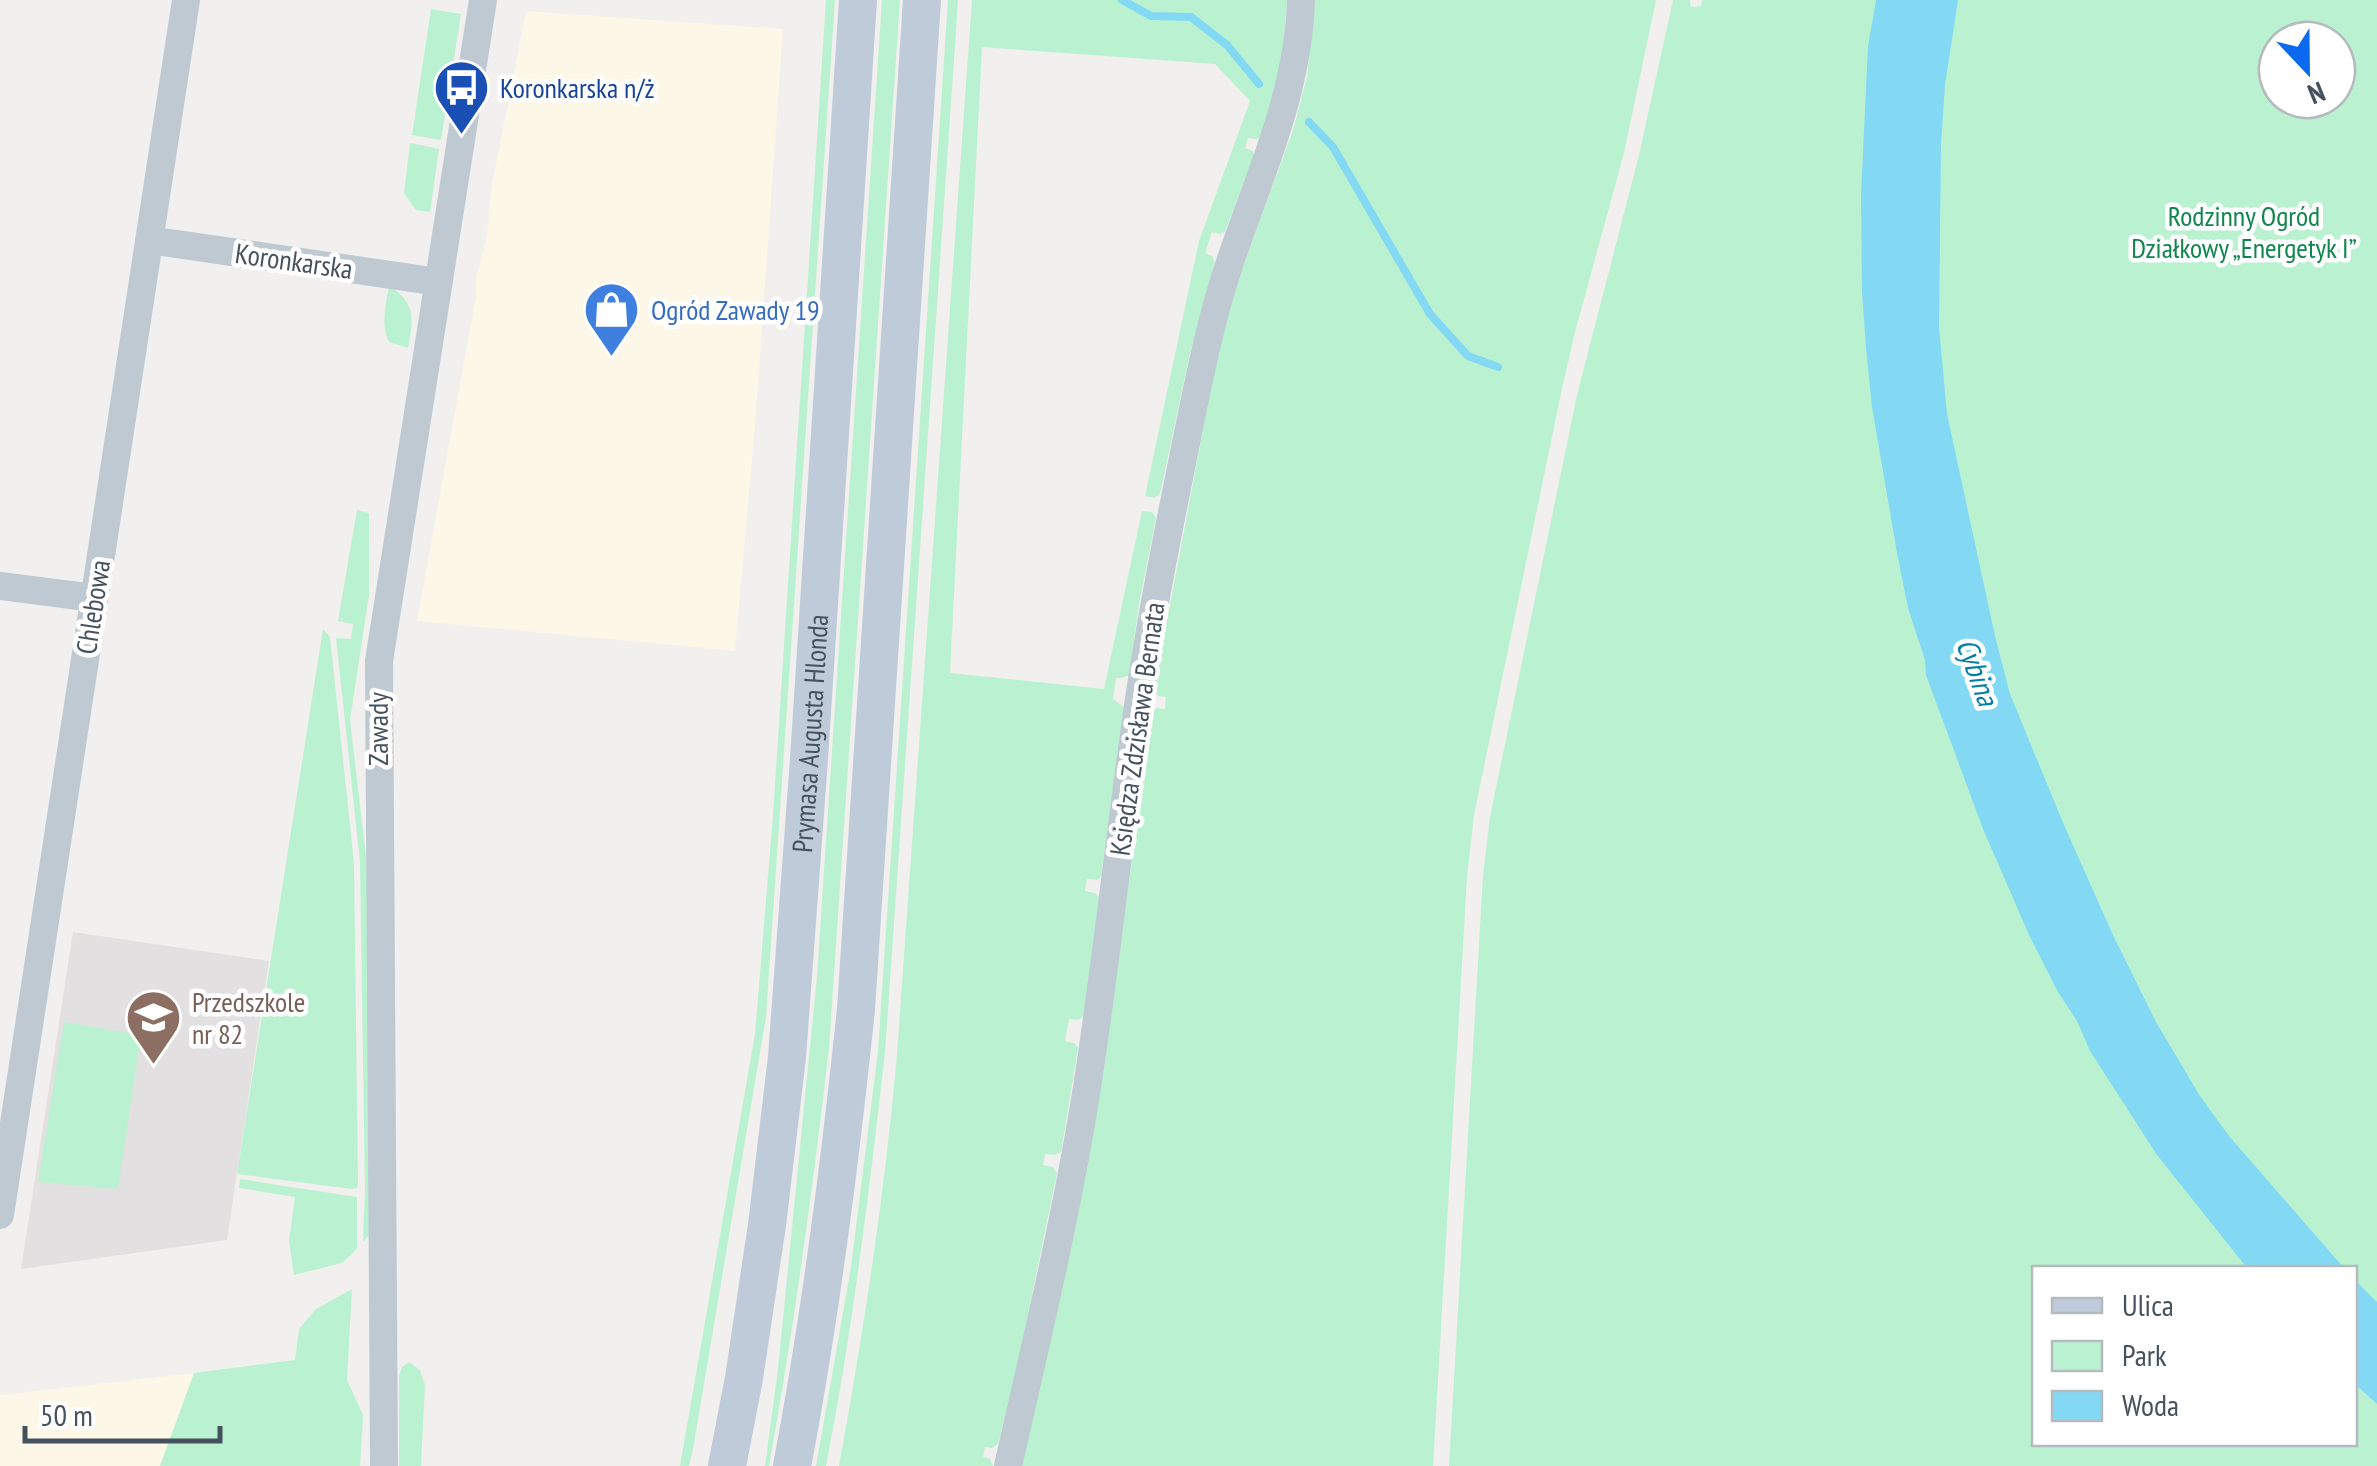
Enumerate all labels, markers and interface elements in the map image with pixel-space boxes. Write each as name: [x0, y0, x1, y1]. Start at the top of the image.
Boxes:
north arrow: [2257, 20, 2357, 120]
bus stop icon: Koronkarska n/ż: [431, 58, 491, 137]
place label: Koronkarska n/ż: [500, 69, 655, 106]
text: N: [2303, 74, 2330, 114]
park label: Rodzinny Ogród Działkowy „Energetyk I”: [2131, 197, 2357, 266]
street label: Koronkarska: [233, 234, 355, 287]
shop icon: Ogród Zawady 19: [582, 280, 642, 359]
place label: Ogród Zawady 19: [651, 291, 820, 328]
street label: Chlebowa: [67, 557, 118, 657]
street label: Księdza Zdzisława Bernata: [1100, 600, 1173, 858]
street label: Prymasa Augusta Hlonda: [783, 613, 836, 854]
water label: Cybina: [1948, 633, 2009, 712]
street label: Zawady: [359, 692, 396, 766]
place label: Przedszkole nr 82: [192, 983, 305, 1052]
school or university icon: Przedszkole nr 82: [123, 988, 183, 1067]
legend: [2032, 1266, 2357, 1446]
text: Ulica: [2122, 1285, 2174, 1324]
text: Park: [2122, 1335, 2167, 1374]
scale bar: [25, 1381, 220, 1443]
text: Woda: [2122, 1385, 2179, 1424]
text: 50 m: [40, 1395, 93, 1434]

